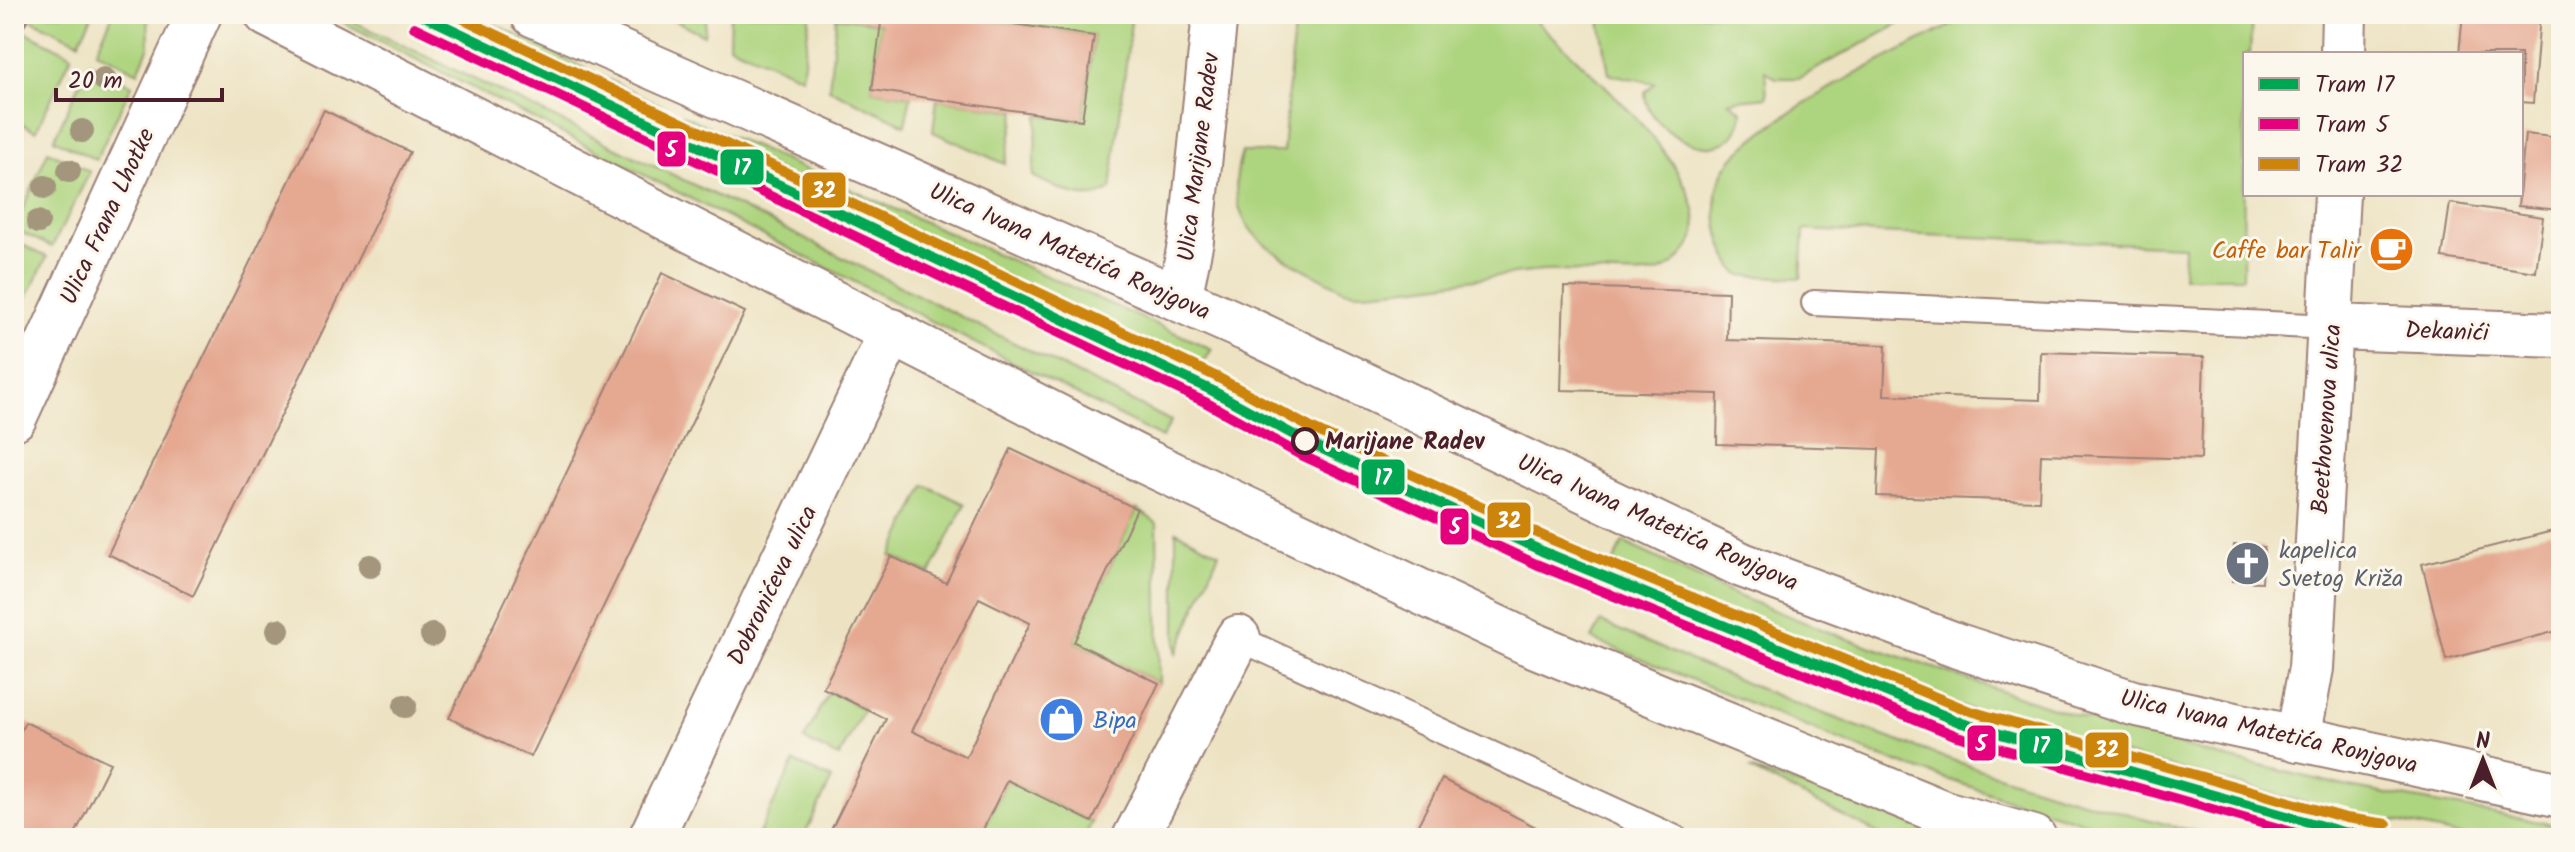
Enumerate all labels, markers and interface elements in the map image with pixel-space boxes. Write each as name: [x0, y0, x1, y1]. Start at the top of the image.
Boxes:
street label: Ulica Marijane Radev: [1167, 50, 1232, 264]
scale bar: [56, 52, 222, 102]
legend: [2243, 52, 2523, 196]
text: 20 m: [68, 62, 123, 101]
text: Tram 17: [2315, 66, 2395, 105]
text: Tram 5: [2315, 106, 2391, 145]
street label: Ulica Frana Lhotke: [50, 122, 166, 311]
line badge: 5: [656, 130, 687, 168]
text: 5: [664, 134, 678, 169]
text: Tram 32: [2315, 146, 2403, 185]
line badge: 17: [719, 148, 765, 186]
text: 17: [733, 152, 751, 187]
line badge: 32: [801, 171, 847, 209]
street label: Ulica Ivana Matetića Ronjgova: [922, 173, 1216, 332]
text: 32: [811, 175, 836, 210]
cafe icon: Caffe bar Talir: [2368, 226, 2416, 274]
place label: Caffe bar Talir: [2212, 232, 2363, 271]
street label: Dekanići: [2404, 312, 2491, 353]
street label: Beethovenova ulica: [2301, 323, 2354, 516]
place label: Marijane Radev: [1325, 423, 1485, 462]
marker: Marijane Radev: [1292, 428, 1318, 454]
street label: Ulica Ivana Matetića Ronjgova: [1510, 444, 1804, 603]
line badge: 17: [1360, 458, 1406, 496]
text: 17: [1374, 462, 1392, 497]
street label: Dobronićeva ulica: [718, 499, 829, 672]
line badge: 32: [1486, 501, 1532, 539]
text: 32: [1496, 505, 1521, 540]
line badge: 5: [1439, 507, 1470, 546]
text: 5: [1448, 511, 1462, 546]
place label: kapelica Svetog Križa: [2279, 532, 2403, 599]
church icon: kapelica Svetog Križa: [2224, 540, 2272, 588]
street label: Ulica Ivana Matetića Ronjgova: [2116, 679, 2421, 786]
shop icon: Bipa: [1038, 696, 1086, 744]
place label: Bipa: [1093, 702, 1137, 741]
north arrow: [2443, 720, 2523, 800]
line badge: 5: [1966, 724, 1997, 762]
text: N: [2476, 725, 2490, 760]
line badge: 17: [2018, 727, 2064, 765]
text: 5: [1974, 728, 1988, 763]
text: 17: [2032, 730, 2050, 765]
line badge: 32: [2084, 731, 2130, 769]
text: 32: [2094, 734, 2119, 769]

